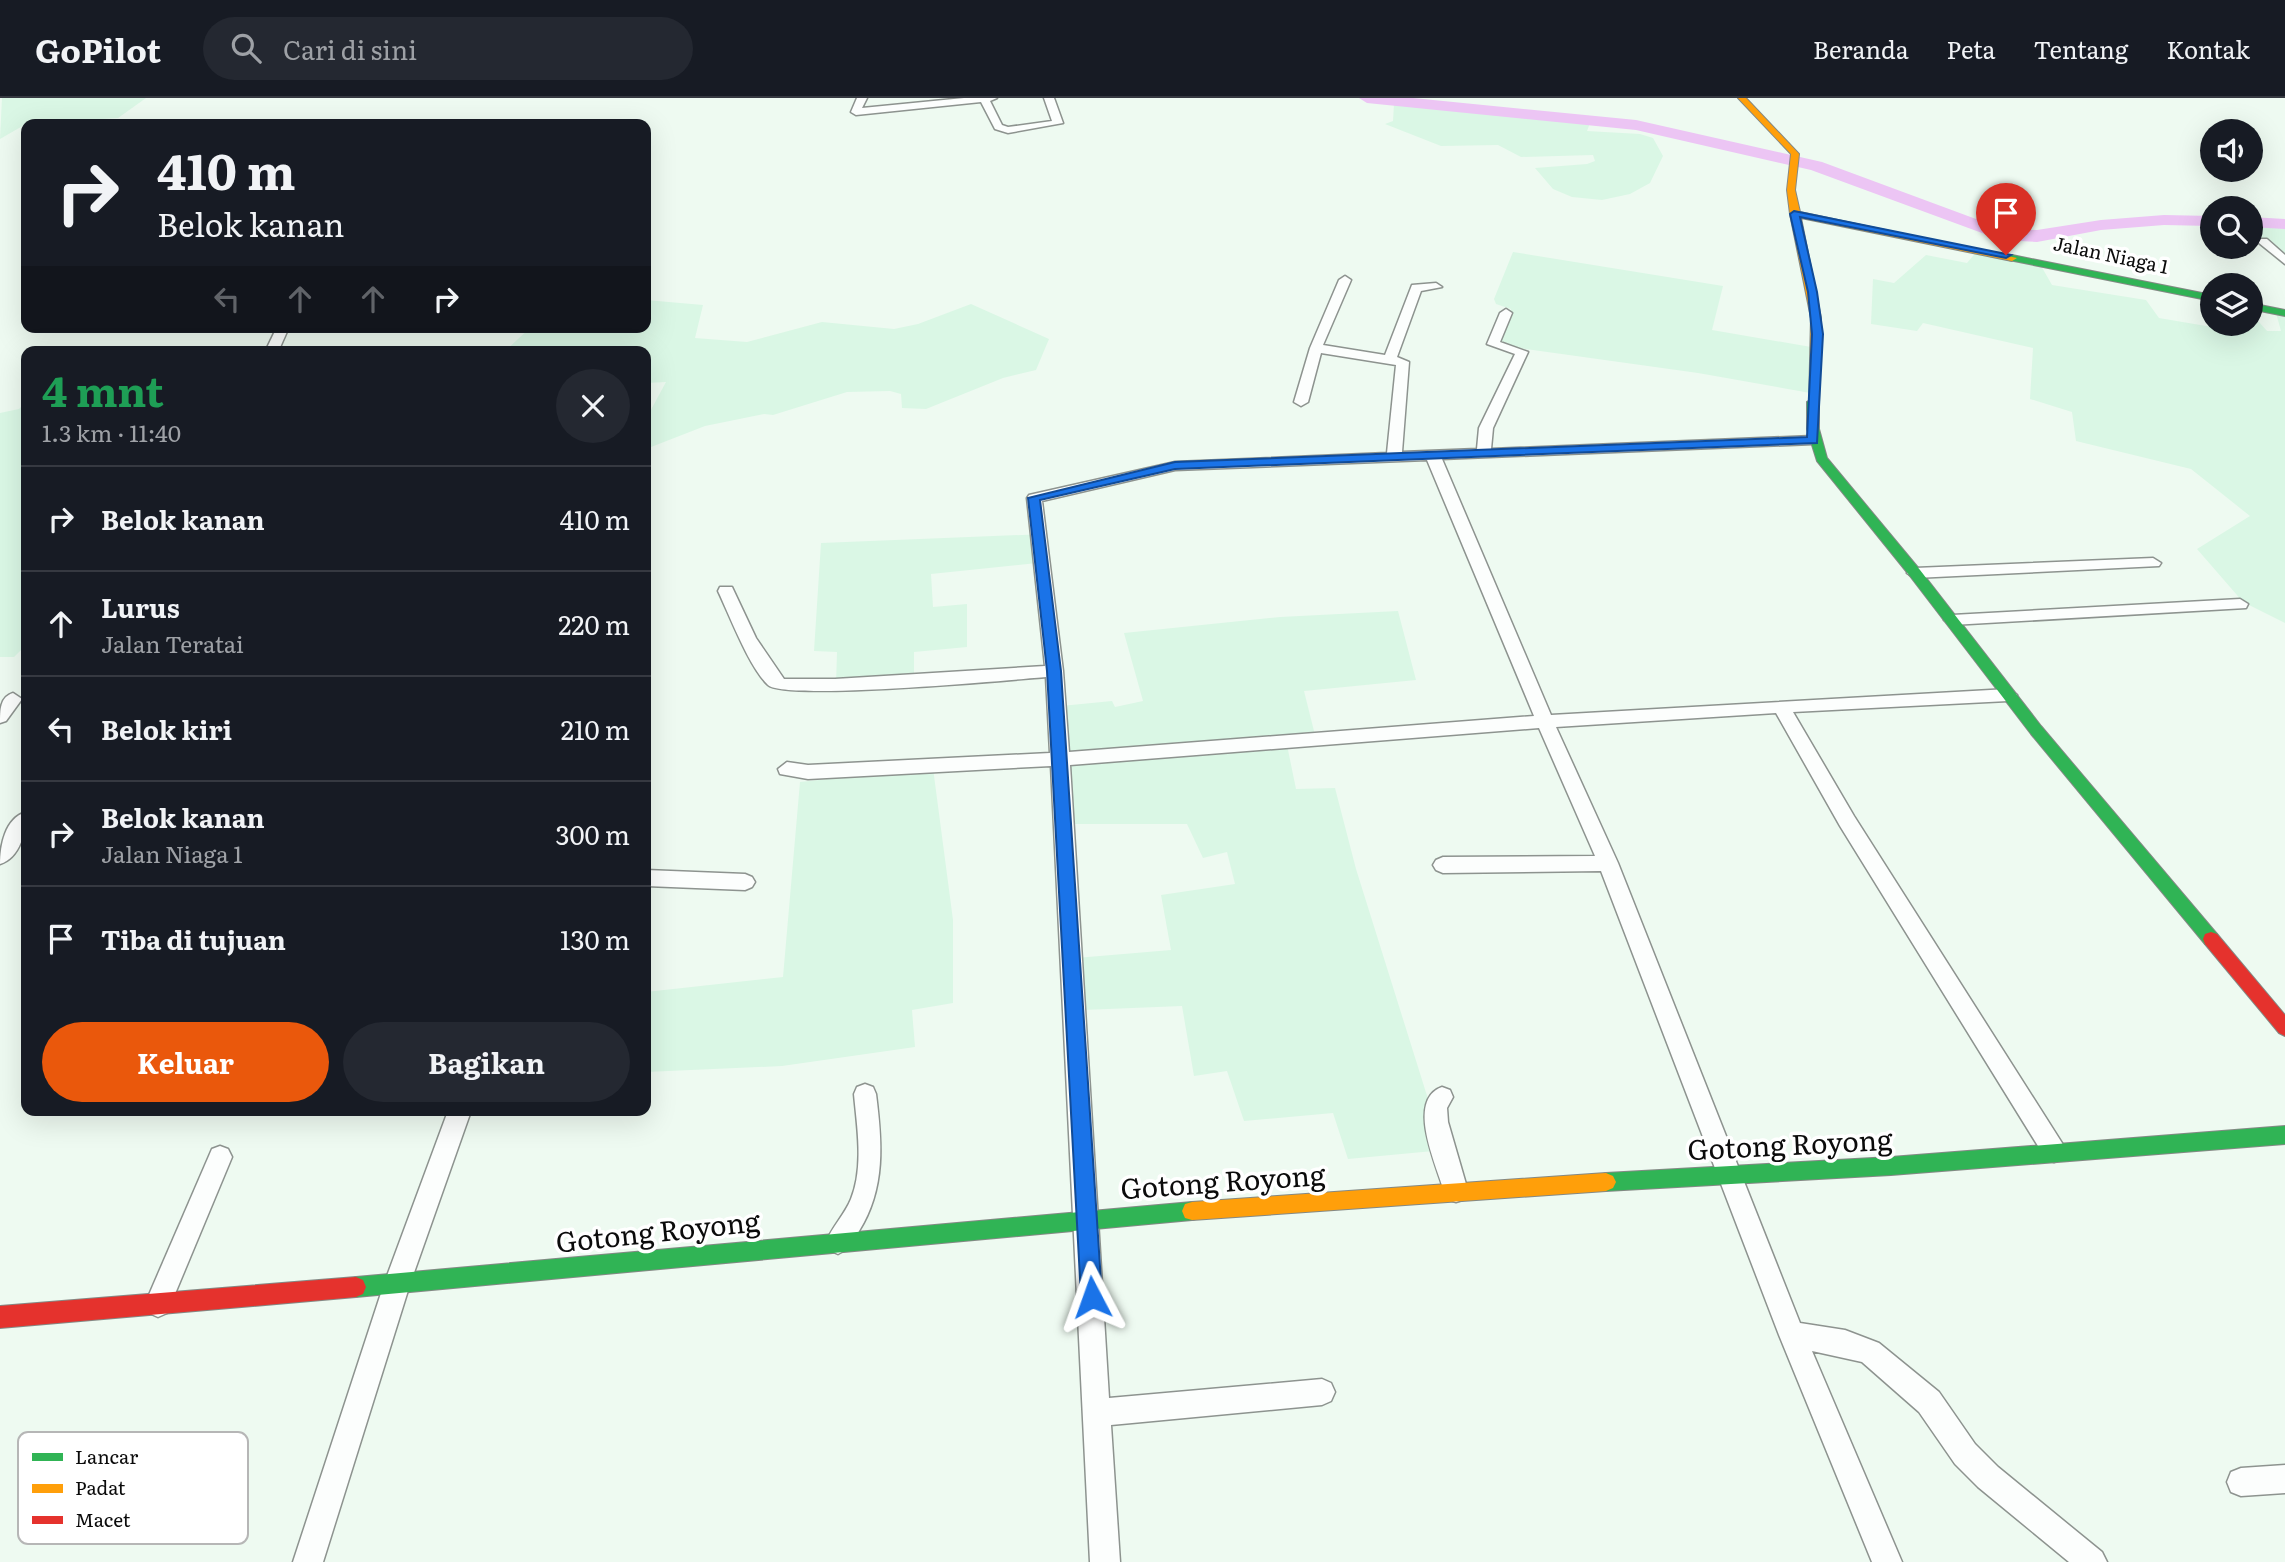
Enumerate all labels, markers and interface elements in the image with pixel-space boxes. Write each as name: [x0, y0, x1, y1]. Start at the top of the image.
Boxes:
search box: [203, 17, 693, 80]
text: GoPilot: [35, 24, 161, 73]
icon: search: [227, 29, 265, 67]
text: Cari di sini: [283, 29, 417, 68]
text: Beranda: [1813, 31, 1909, 66]
text: Peta: [1947, 31, 1996, 66]
text: Tentang: [2034, 31, 2128, 66]
text: Kontak: [2166, 31, 2250, 66]
map controls: [2200, 119, 2263, 336]
button: sound: [2200, 119, 2263, 182]
text: 410 m: [157, 132, 296, 205]
icon: right: [42, 147, 133, 238]
pin: [1976, 183, 2036, 255]
icon: arrive: [1987, 194, 2025, 232]
button: search: [2200, 196, 2263, 259]
text: Belok kanan: [157, 199, 345, 247]
street label: Jalan Niaga 1: [2051, 228, 2172, 280]
button: layers: [2200, 273, 2263, 336]
icon: left: [208, 280, 246, 318]
icon: ahead: [281, 280, 319, 318]
icon: ahead: [354, 280, 392, 318]
icon: right: [427, 280, 465, 318]
text: 4 mnt: [42, 358, 164, 420]
button: close: [556, 369, 630, 443]
text: 1.3 km · 11:40: [42, 415, 181, 449]
text: Belok kanan: [101, 499, 265, 538]
text: 410 m: [560, 499, 630, 538]
icon: right: [42, 500, 80, 538]
text: Lurus: [101, 587, 180, 626]
text: 220 m: [558, 604, 630, 643]
icon: ahead: [42, 605, 80, 643]
text: Jalan Teratai: [101, 626, 244, 660]
text: Belok kiri: [101, 709, 232, 748]
text: 210 m: [561, 709, 630, 748]
icon: left: [42, 710, 80, 748]
text: Belok kanan: [101, 797, 265, 836]
text: 300 m: [555, 814, 630, 853]
icon: right: [42, 815, 80, 853]
text: Jalan Niaga 1: [101, 836, 243, 870]
text: Tiba di tujuan: [101, 919, 286, 958]
text: 130 m: [560, 919, 630, 958]
icon: arrive: [42, 920, 80, 958]
button: Keluar: [42, 1022, 329, 1102]
button: Bagikan: [343, 1022, 630, 1102]
street label: Gotong Royong: [1686, 1117, 1894, 1169]
street label: Gotong Royong: [1119, 1152, 1327, 1208]
street label: Gotong Royong: [554, 1198, 762, 1262]
position arrow: [1055, 1260, 1129, 1334]
legend: [18, 1432, 248, 1544]
text: Lancar: [75, 1442, 138, 1470]
text: Padat: [75, 1473, 126, 1501]
text: Macet: [75, 1505, 131, 1533]

